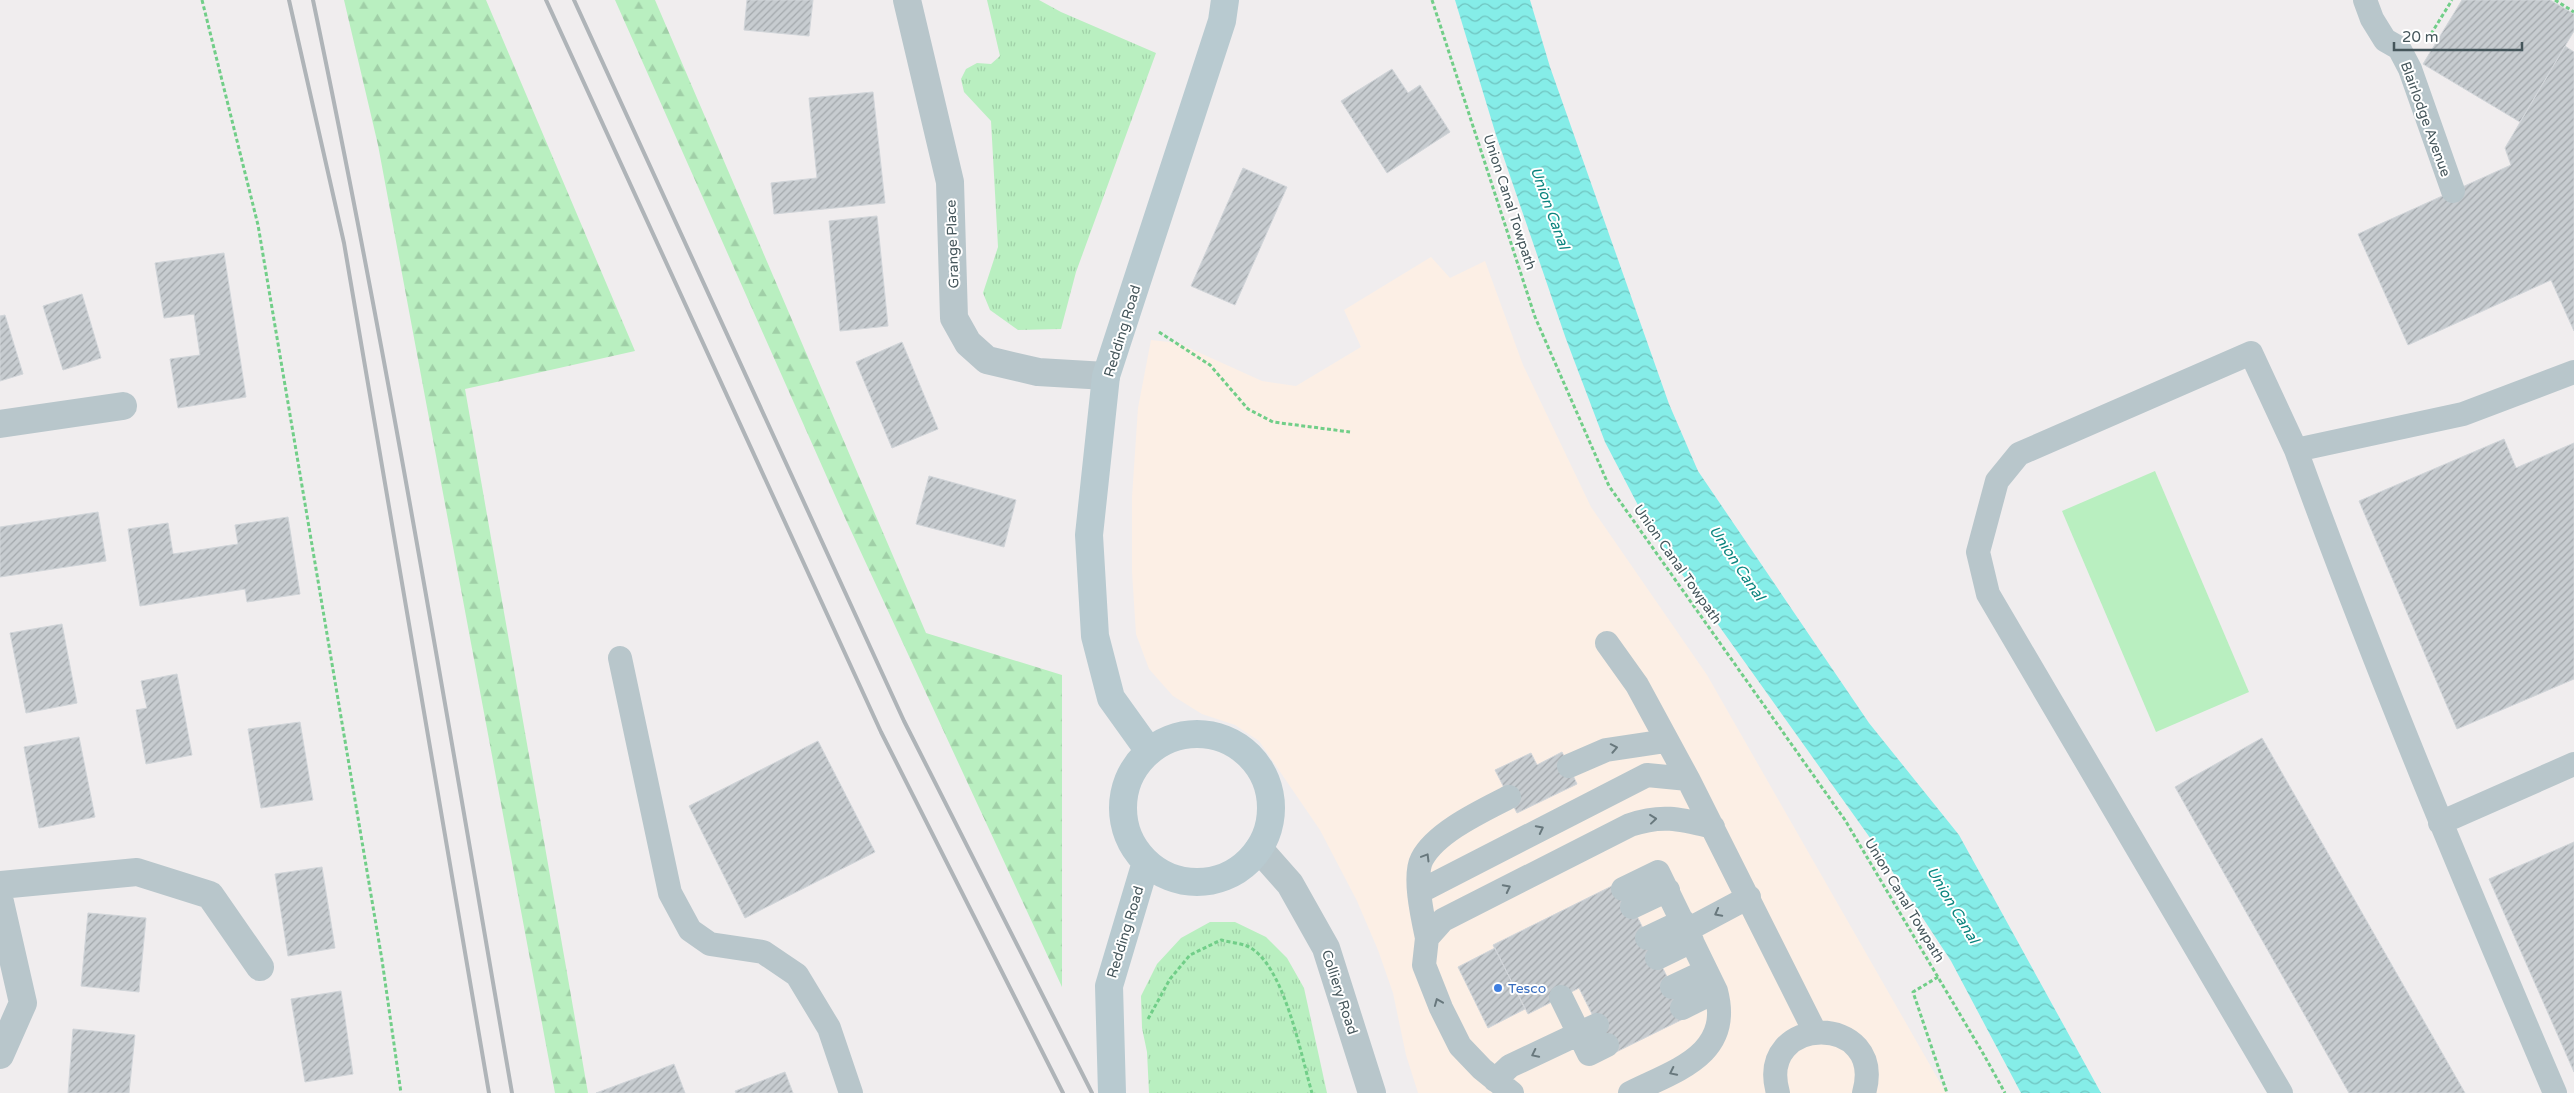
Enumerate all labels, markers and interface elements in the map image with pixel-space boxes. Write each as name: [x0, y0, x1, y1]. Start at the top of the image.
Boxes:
scale bar: [2394, 20, 2522, 52]
text: 20 m: [2402, 28, 2439, 46]
street label: Blairlodge Avenue: [2397, 59, 2454, 179]
street label: Union Canal Towpath: [1480, 132, 1540, 272]
water label: Union Canal: [1527, 164, 1574, 254]
street label: Grange Place: [942, 199, 963, 289]
street label: Redding Road: [1100, 283, 1145, 379]
street label: Union Canal Towpath: [1630, 501, 1725, 627]
water label: Union Canal: [1705, 522, 1770, 606]
one-way arrow: [1610, 744, 1619, 754]
one-way arrow: [1650, 814, 1658, 825]
one-way arrow: [1535, 825, 1544, 835]
street label: Union Canal Towpath: [1861, 835, 1948, 965]
one-way arrow: [1419, 853, 1429, 862]
water label: Union Canal: [1923, 863, 1984, 949]
street label: Redding Road: [1103, 884, 1148, 980]
one-way arrow: [1501, 884, 1510, 894]
one-way arrow: [1714, 907, 1723, 917]
street label: Colliery Road: [1318, 948, 1361, 1037]
place label: Tesco: [1508, 980, 1546, 997]
marker: Tesco: [1492, 982, 1504, 994]
one-way arrow: [1434, 998, 1445, 1007]
one-way arrow: [1531, 1048, 1540, 1058]
one-way arrow: [1669, 1066, 1678, 1076]

